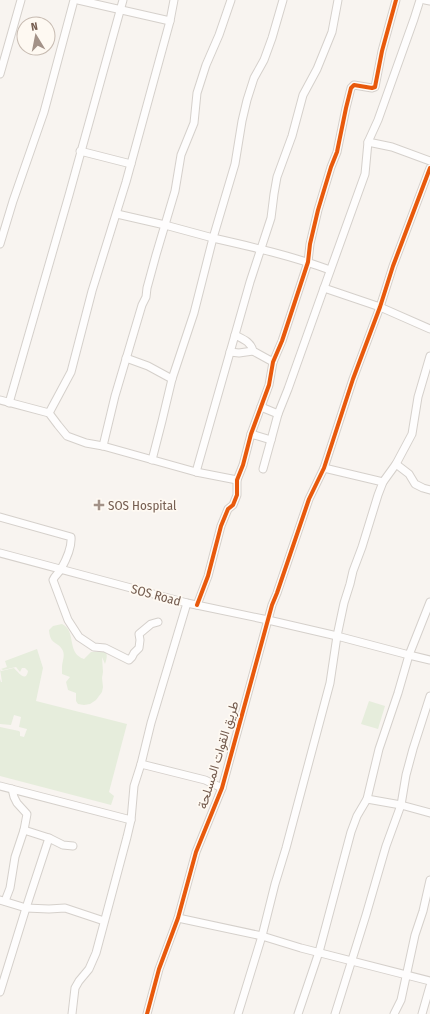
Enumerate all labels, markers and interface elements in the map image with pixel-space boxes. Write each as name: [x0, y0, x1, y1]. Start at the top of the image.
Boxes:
north arrow: [16, 16, 56, 56]
text: N: [30, 20, 39, 34]
place label: SOS Hospital: [108, 498, 177, 513]
marker: SOS Hospital: [93, 499, 105, 511]
street label: SOS Road: [129, 581, 183, 609]
street label: طريق القوات المسلحة: [194, 699, 243, 811]

